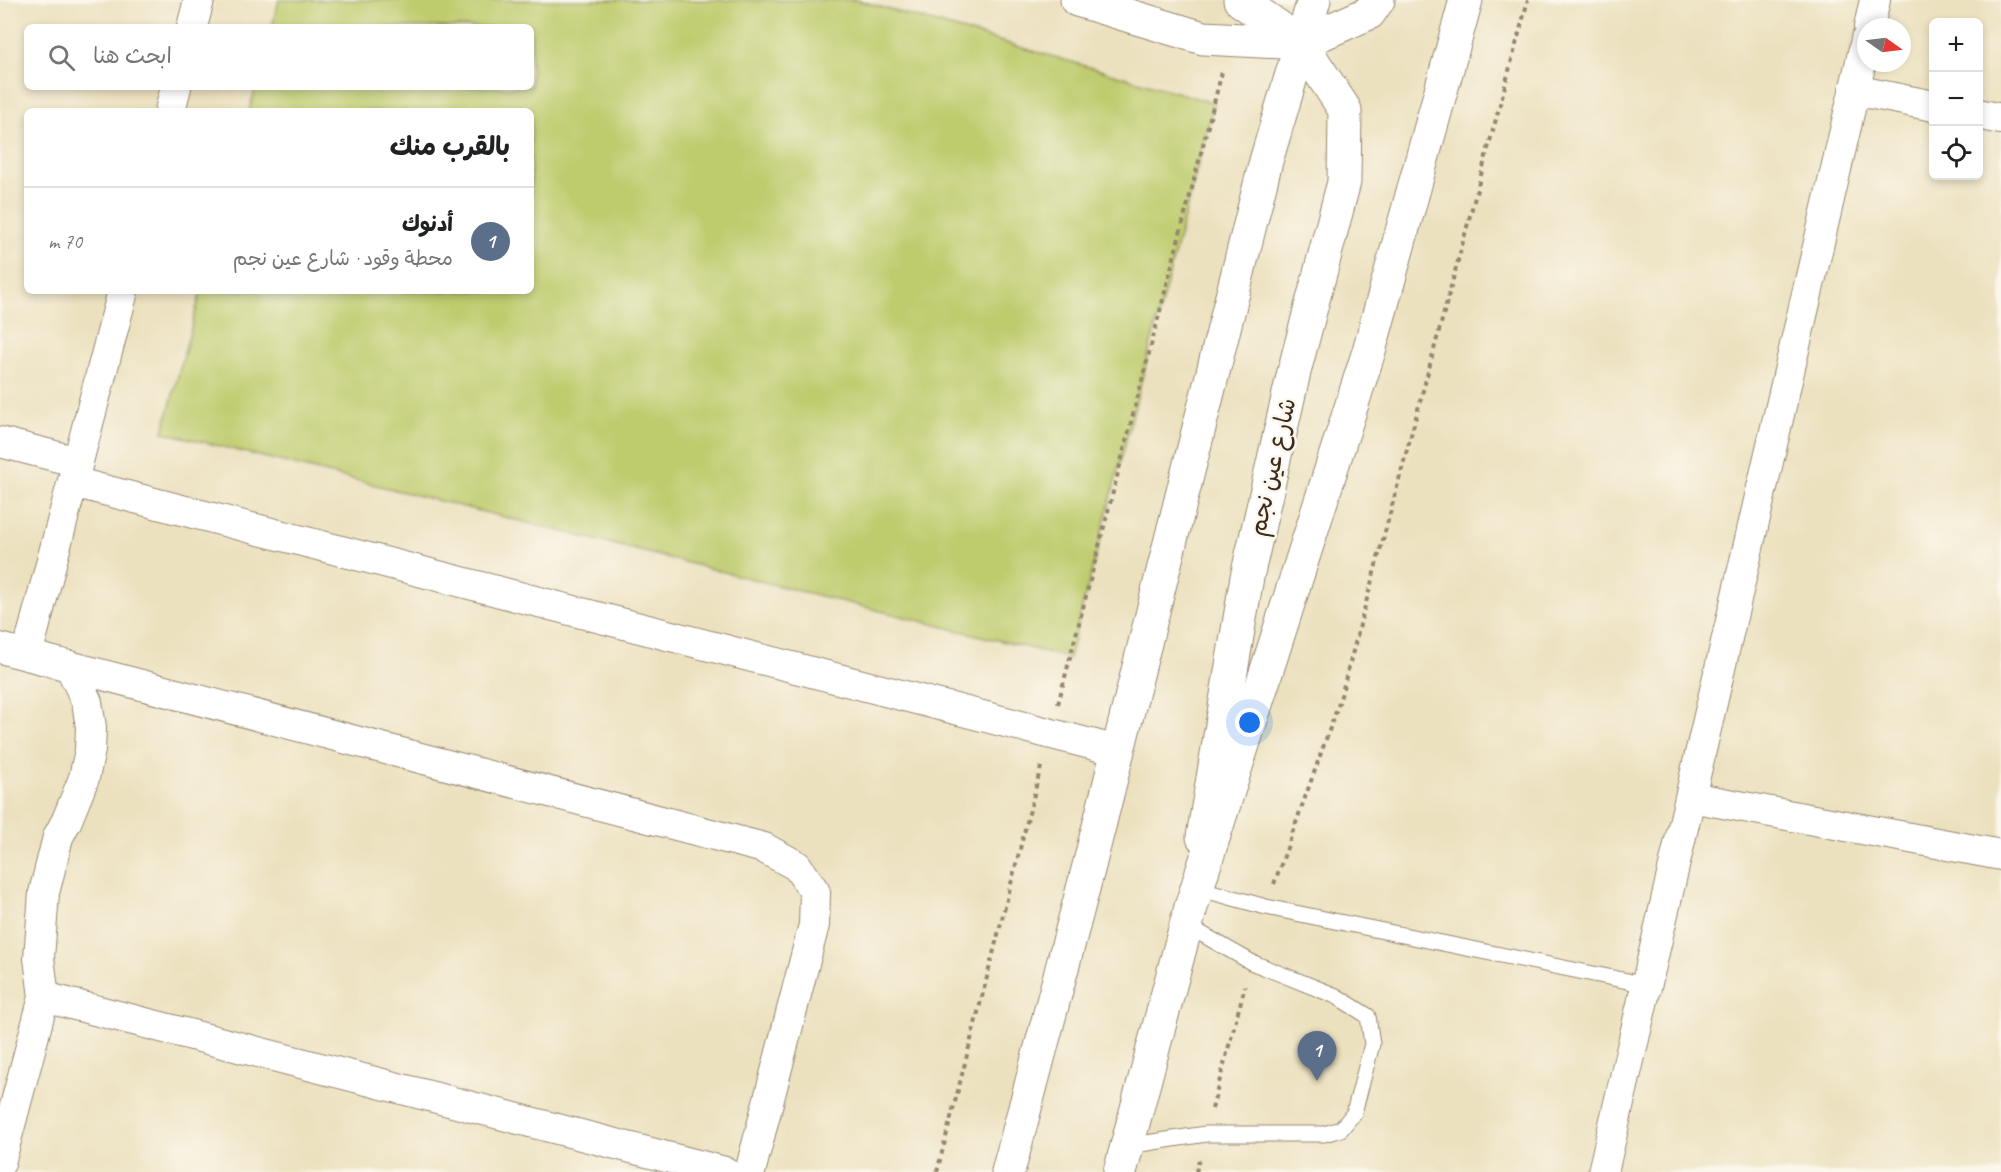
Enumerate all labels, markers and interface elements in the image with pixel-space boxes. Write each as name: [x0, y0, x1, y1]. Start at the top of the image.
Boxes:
north arrow: [1857, 18, 1911, 72]
map controls: [1929, 18, 1983, 180]
button: +: [1929, 18, 1983, 72]
search box: [24, 24, 534, 90]
icon: search: [45, 41, 78, 74]
text: ابحث هنا: [93, 42, 172, 70]
button: −: [1929, 72, 1983, 126]
button: locate: [1929, 126, 1983, 180]
text: بالقرب منك: [390, 130, 510, 163]
text: أدنوك: [402, 210, 453, 238]
text: 70 m: [48, 229, 82, 254]
text: 1: [486, 229, 495, 254]
text: محطة وقود · شارع عين نجم: [233, 246, 453, 271]
street label: شارع عين نجم: [1242, 395, 1305, 540]
your location: [1235, 708, 1264, 737]
pin: 1: [1298, 1032, 1336, 1081]

